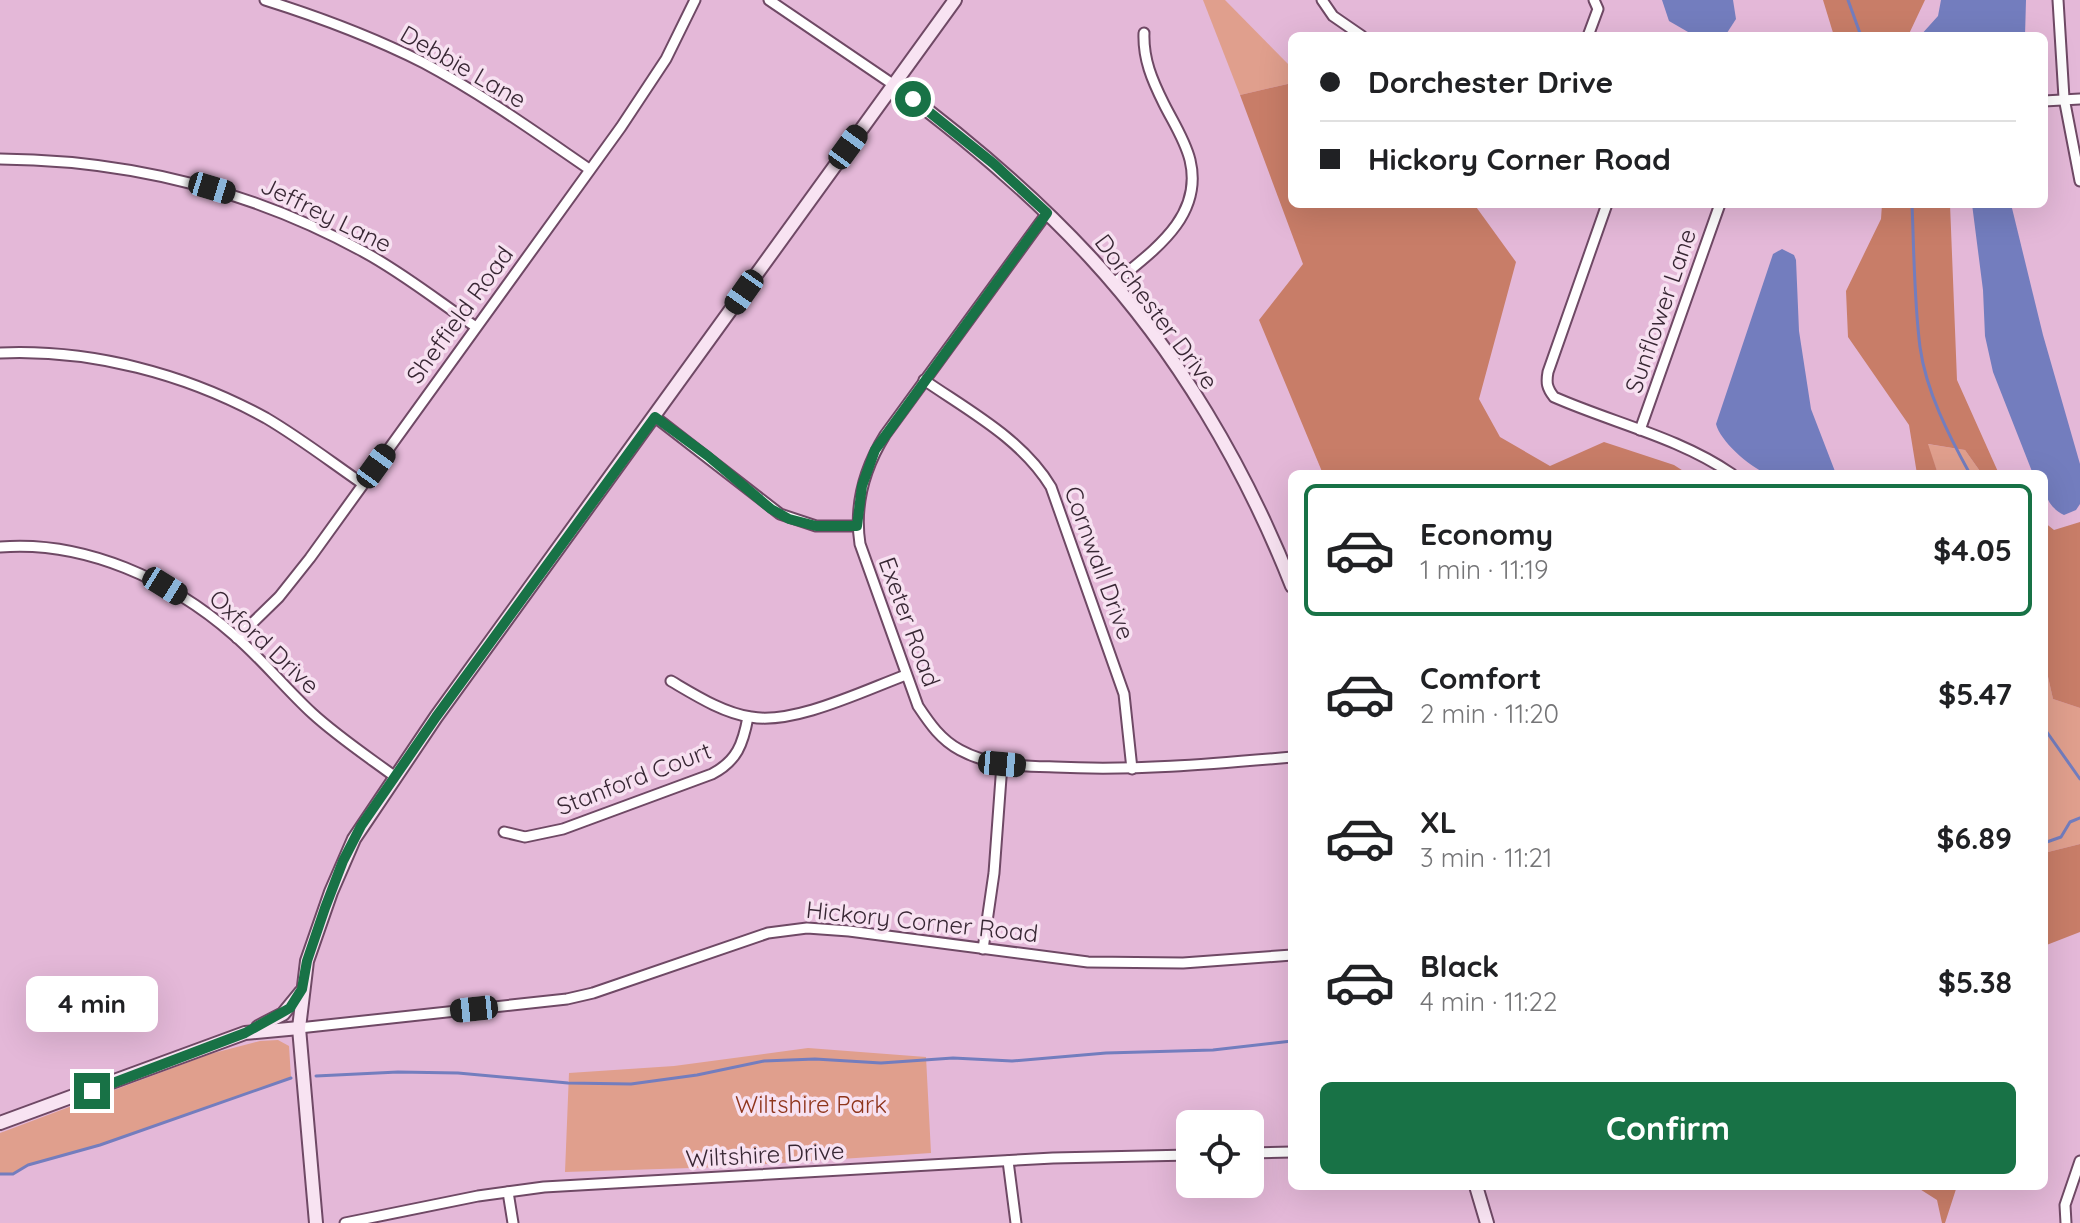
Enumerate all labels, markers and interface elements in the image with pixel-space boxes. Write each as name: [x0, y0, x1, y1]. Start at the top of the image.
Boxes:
street label: Debbie Lane: [395, 18, 532, 114]
text: Dorchester Drive: [1368, 63, 1613, 101]
route start: [895, 81, 931, 117]
car: [824, 121, 872, 173]
text: Hickory Corner Road: [1368, 140, 1671, 178]
car: [186, 170, 238, 206]
street label: Jeffrey Lane: [256, 170, 397, 259]
street label: Sunflower Lane: [1618, 225, 1702, 397]
street label: Dorchester Drive: [1089, 228, 1225, 395]
street label: Sheffield Road: [399, 240, 519, 389]
car: [720, 265, 768, 319]
car: [352, 440, 400, 492]
street label: Cornwall Drive: [1058, 482, 1142, 644]
icon: car: [1324, 514, 1396, 586]
text: Economy: [1420, 515, 1553, 553]
text: $4.05: [1933, 531, 2012, 569]
street label: Exeter Road: [873, 553, 947, 690]
text: 1 min · 11:19: [1420, 553, 1549, 586]
car: [138, 563, 192, 609]
street label: Oxford Drive: [203, 583, 326, 700]
icon: car: [1324, 658, 1396, 730]
text: Comfort: [1420, 659, 1541, 697]
text: $5.47: [1938, 675, 2012, 713]
text: 2 min · 11:20: [1420, 697, 1559, 730]
street label: Stanford Court: [552, 735, 715, 821]
car: [977, 750, 1027, 778]
icon: car: [1324, 802, 1396, 874]
text: XL: [1420, 803, 1457, 841]
text: $6.89: [1937, 819, 2012, 857]
text: 3 min · 11:21: [1420, 841, 1552, 874]
street label: Hickory Corner Road: [805, 894, 1040, 948]
icon: car: [1324, 946, 1396, 1018]
text: Black: [1420, 947, 1499, 985]
text: $5.38: [1938, 963, 2012, 1001]
callout: 4 min: [26, 975, 158, 1031]
text: 4 min · 11:22: [1420, 985, 1557, 1018]
text: 4 min: [58, 987, 126, 1020]
car: [449, 995, 499, 1023]
route end: [74, 1073, 110, 1109]
button: Confirm: [1320, 1082, 2016, 1174]
park label: Wiltshire Park: [735, 1089, 887, 1119]
map controls: [1176, 1110, 1264, 1198]
button: locate: [1176, 1110, 1264, 1198]
street label: Wiltshire Drive: [685, 1135, 845, 1173]

